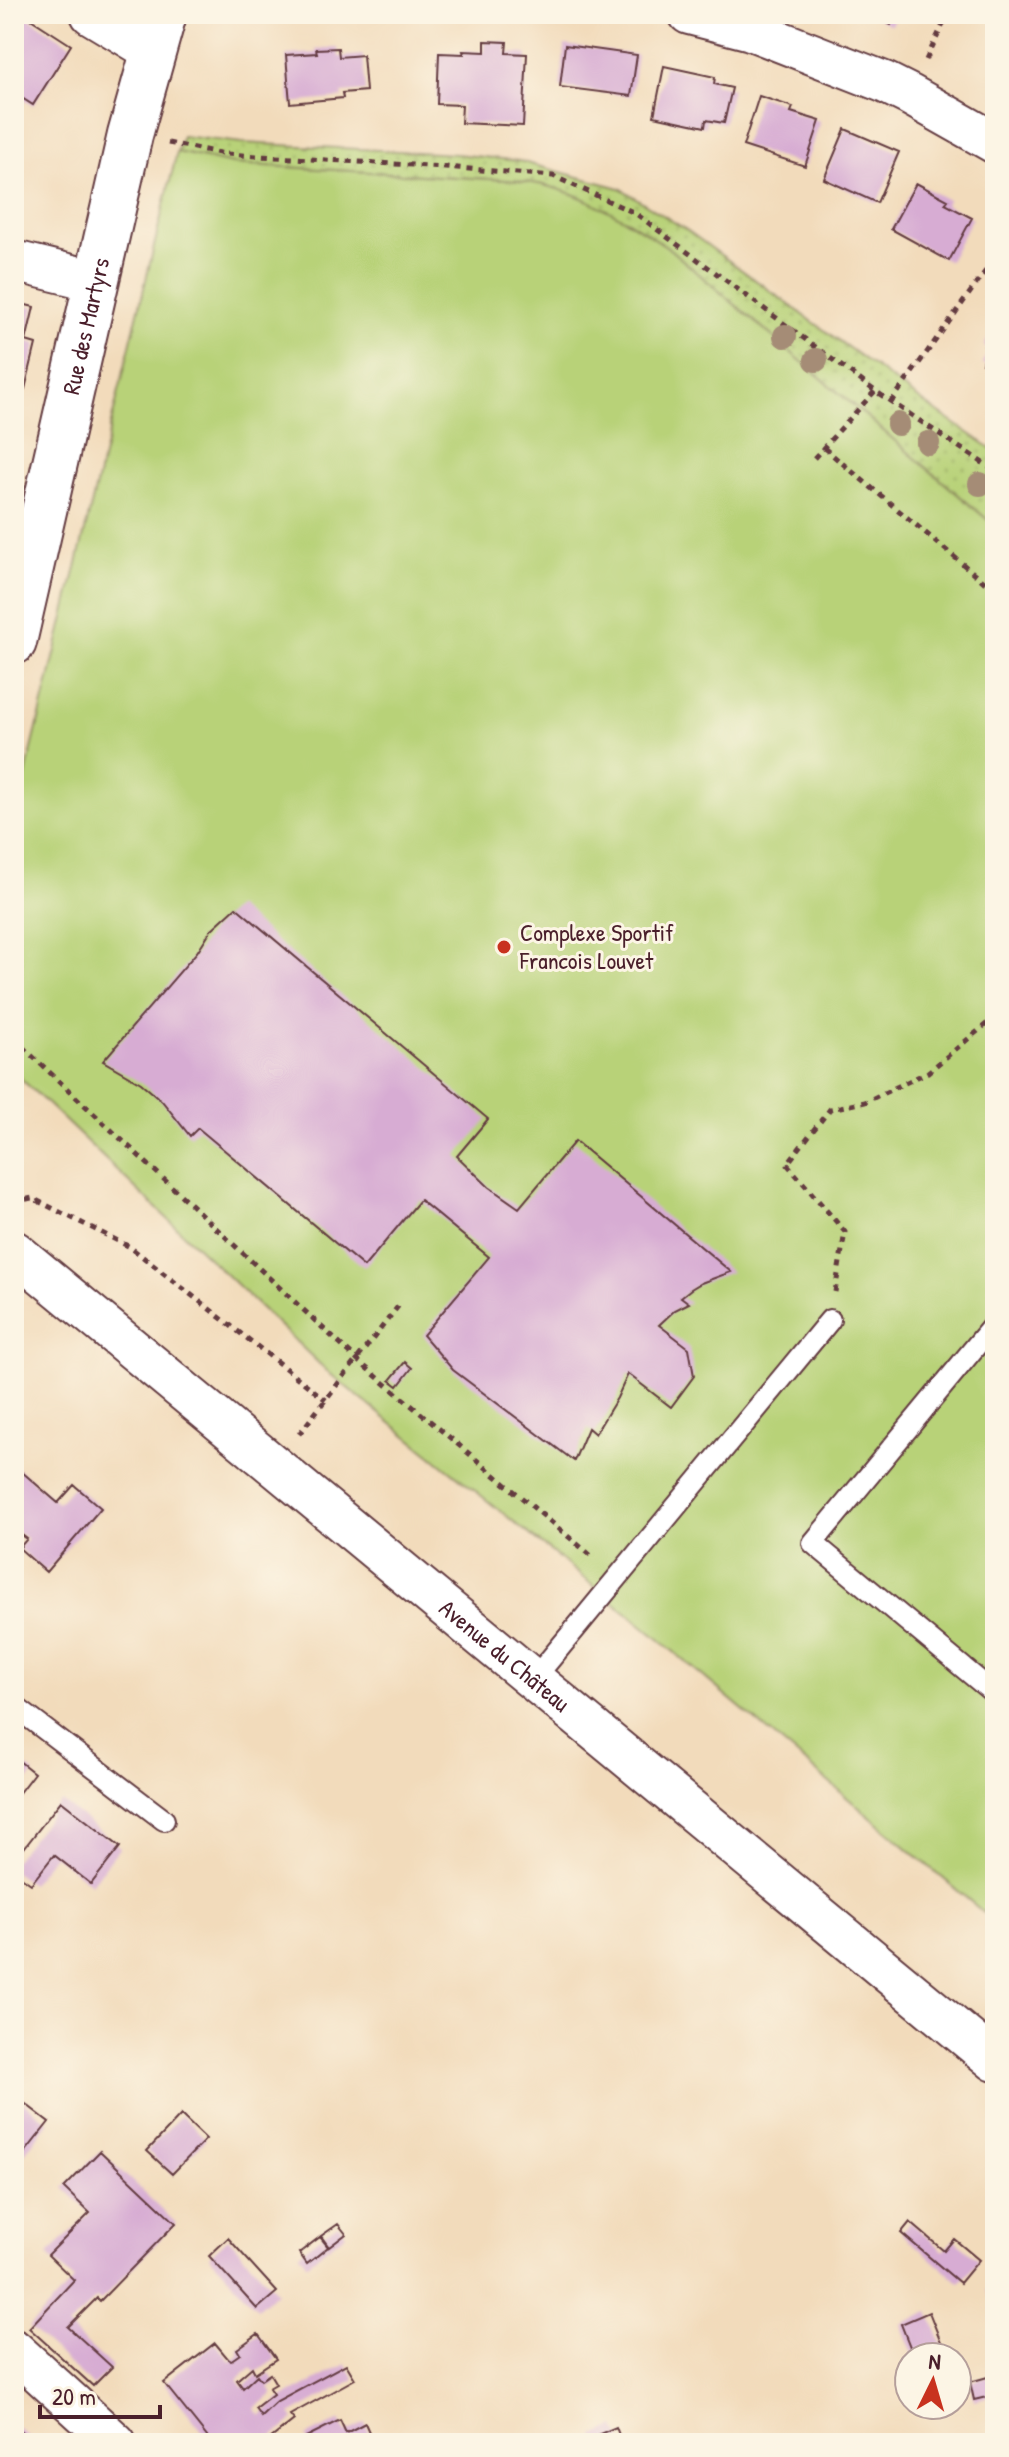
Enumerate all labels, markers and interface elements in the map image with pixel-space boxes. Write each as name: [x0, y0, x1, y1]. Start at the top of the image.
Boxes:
street label: Rue des Martyrs: [54, 255, 116, 397]
place label: Complexe Sportif Francois Louvet: [519, 916, 674, 976]
marker: Complexe Sportif Francois Louvet: [495, 938, 513, 956]
street label: Avenue du Château: [433, 1592, 577, 1719]
north arrow: [893, 2341, 973, 2421]
text: N: [928, 2346, 942, 2377]
scale bar: [40, 2369, 160, 2419]
text: 20 m: [52, 2380, 96, 2412]

